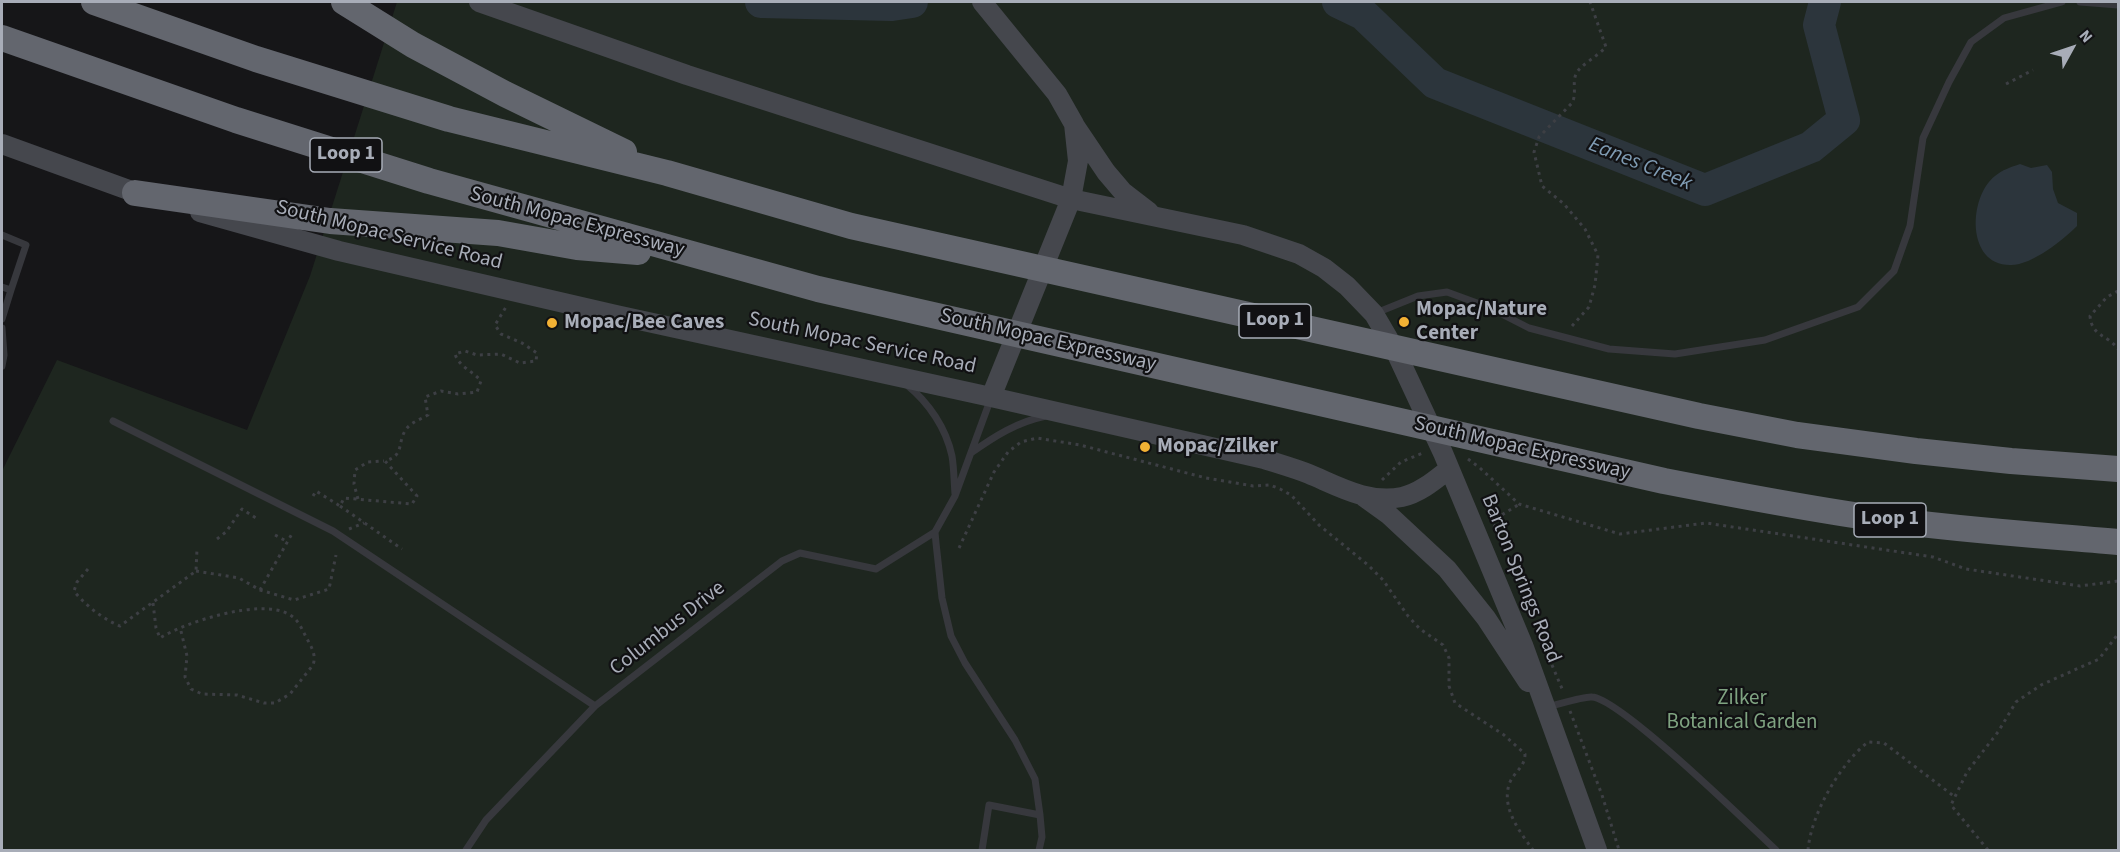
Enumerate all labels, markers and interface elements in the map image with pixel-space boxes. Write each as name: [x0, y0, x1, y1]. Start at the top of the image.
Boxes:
north arrow: [2042, 18, 2102, 78]
text: N: [2074, 25, 2098, 48]
water label: Eanes Creek: [1584, 132, 1696, 198]
road number: Loop 1: [310, 138, 382, 172]
street label: South Mopac Expressway: [467, 182, 687, 264]
street label: South Mopac Service Road: [273, 196, 505, 276]
place label: Mopac/Nature Center: [1416, 297, 1547, 347]
street label: South Mopac Expressway: [938, 304, 1158, 378]
road number: Loop 1: [1239, 304, 1311, 338]
street label: South Mopac Service Road: [746, 308, 978, 380]
place label: Mopac/Bee Caves: [564, 310, 724, 336]
marker: Mopac/Nature Center: [1397, 315, 1411, 329]
marker: Mopac/Bee Caves: [545, 316, 559, 330]
street label: South Mopac Expressway: [1412, 412, 1632, 486]
place label: Mopac/Zilker: [1157, 434, 1278, 460]
marker: Mopac/Zilker: [1138, 440, 1152, 454]
street label: Barton Springs Road: [1475, 491, 1565, 667]
road number: Loop 1: [1854, 503, 1926, 537]
street label: Columbus Drive: [605, 576, 731, 682]
park label: Zilker Botanical Garden: [1667, 686, 1817, 736]

